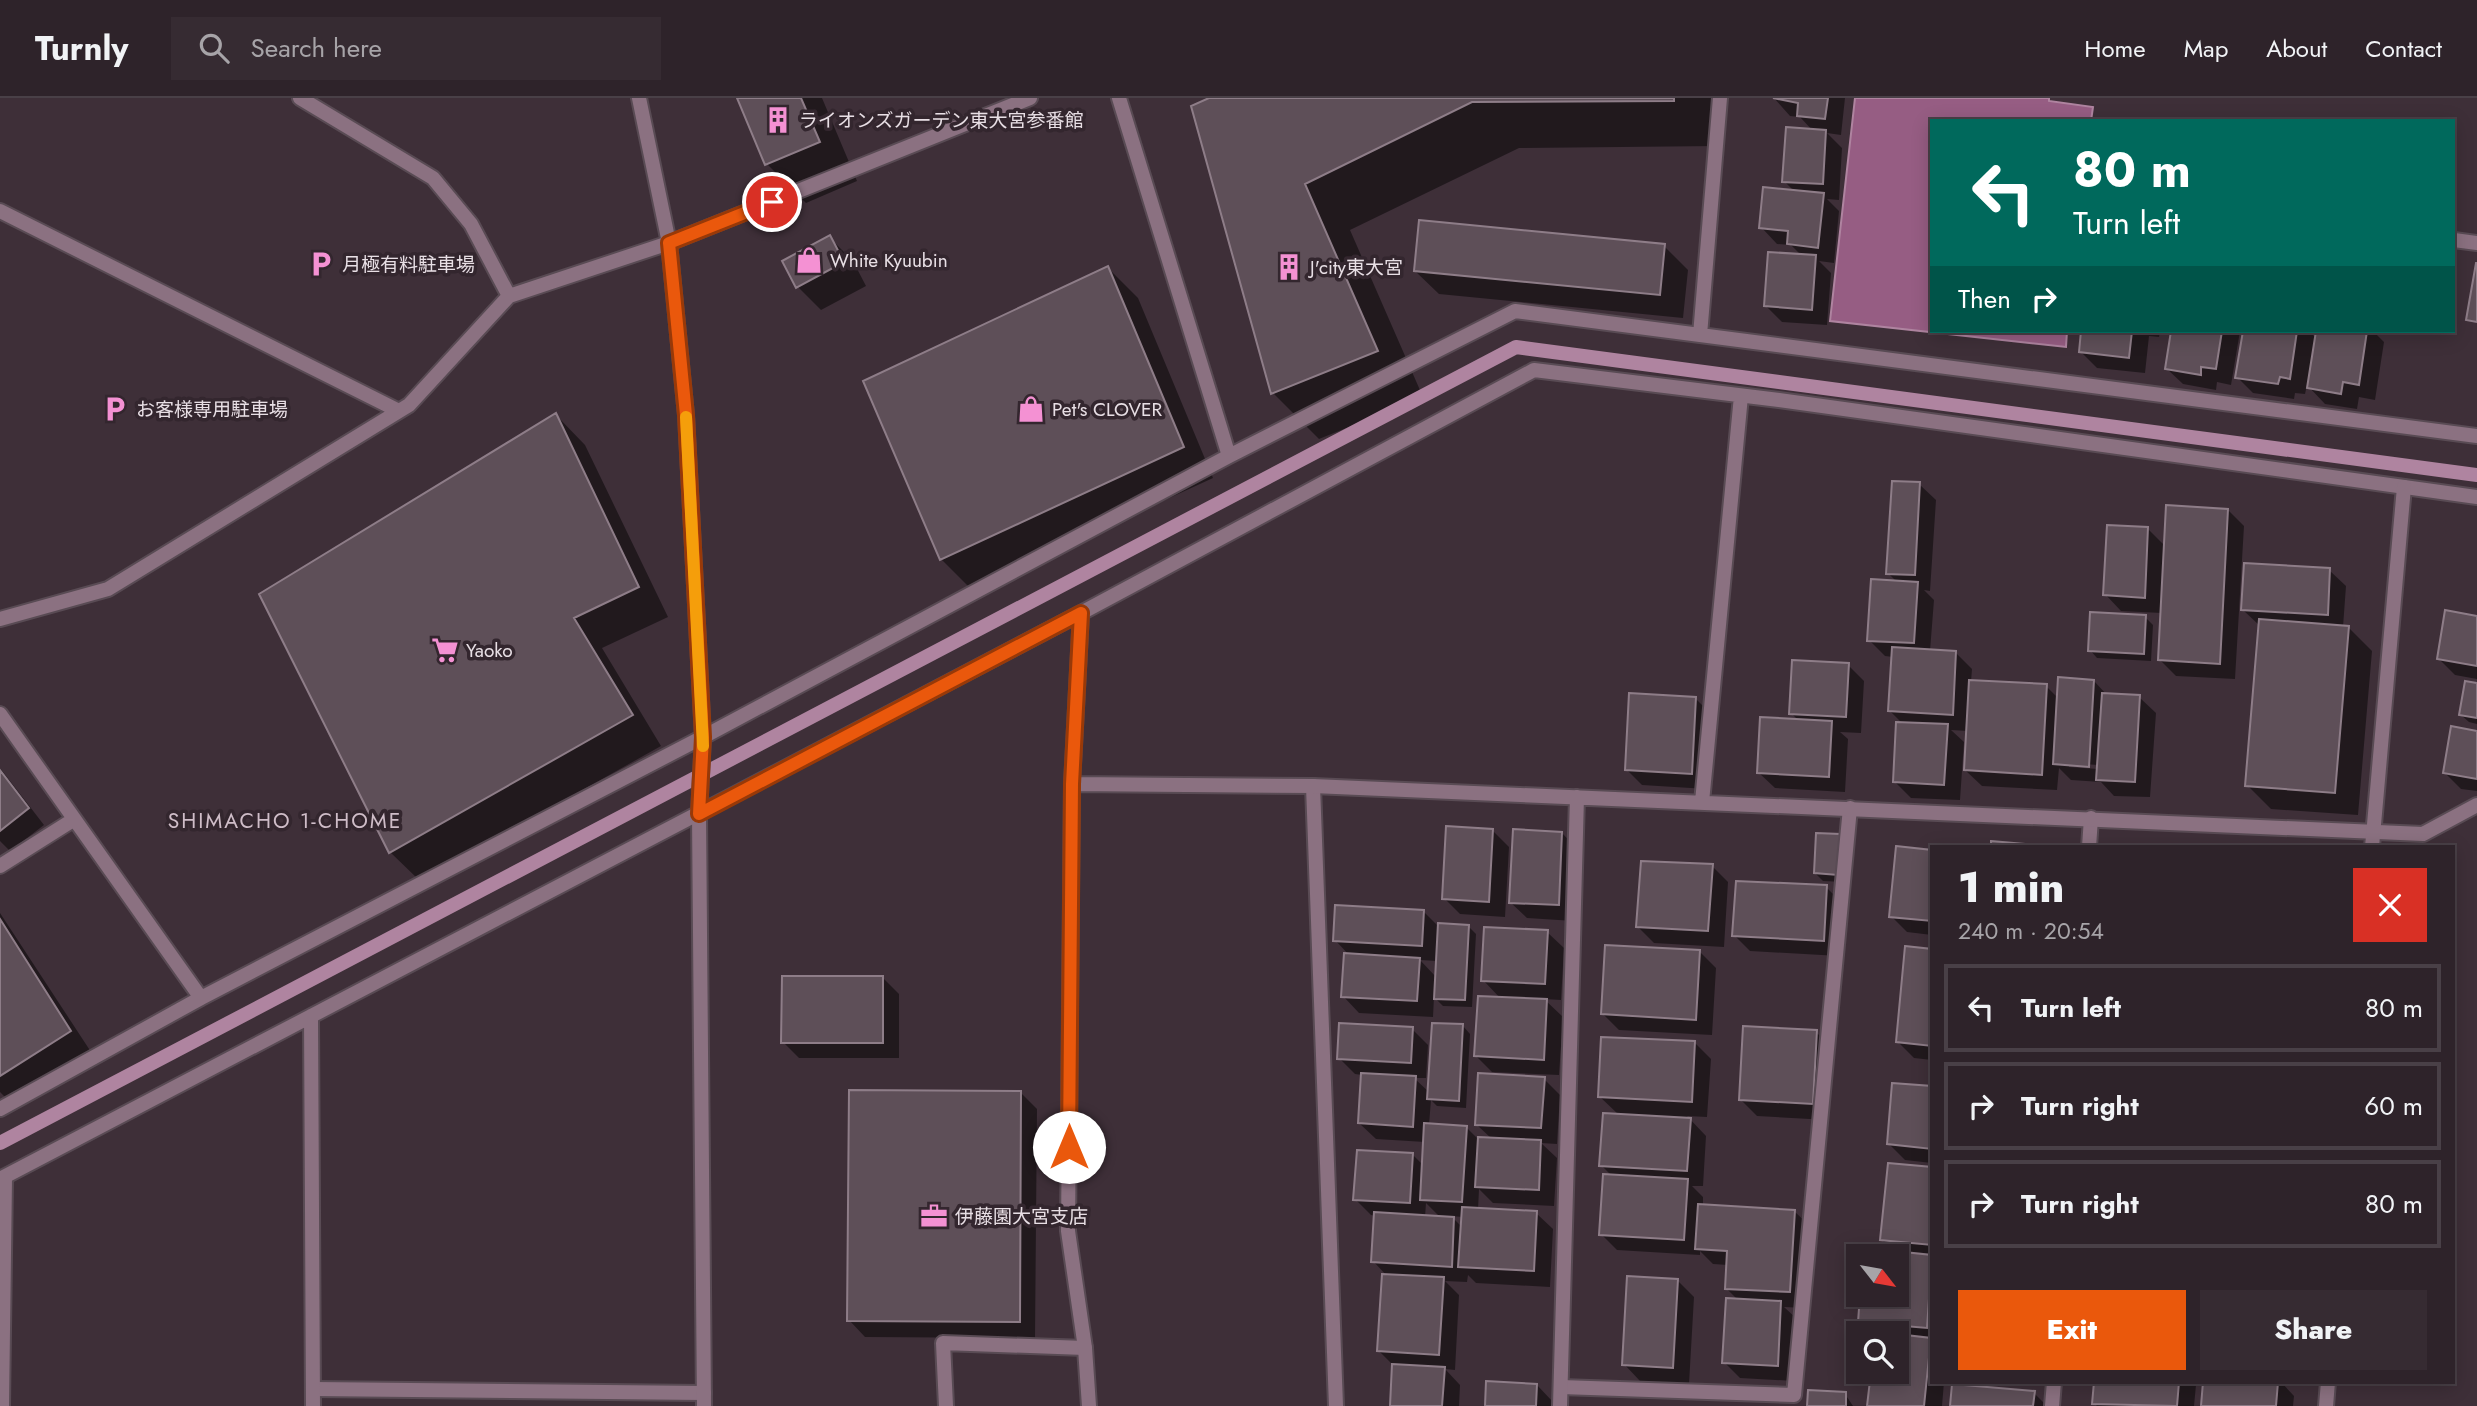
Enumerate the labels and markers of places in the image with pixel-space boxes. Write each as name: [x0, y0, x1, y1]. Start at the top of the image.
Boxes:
building icon: ライオンズガーデン東大宮参番館: [763, 105, 793, 135]
place label: ライオンズガーデン東大宮参番館: [799, 107, 1084, 134]
pin: [742, 172, 802, 232]
shop icon: White Kyuubin: [794, 245, 824, 275]
place label: White Kyuubin: [830, 247, 948, 274]
parking icon: 月極有料駐車場: [306, 249, 336, 279]
place label: 月極有料駐車場: [342, 251, 475, 278]
building icon: J'city東大宮: [1274, 252, 1304, 282]
place label: J'city東大宮: [1307, 254, 1403, 281]
parking icon: お客様専用駐車場: [100, 394, 130, 424]
shop icon: Pet's CLOVER: [1016, 394, 1046, 424]
place label: お客様専用駐車場: [136, 396, 288, 423]
place label: Pet's CLOVER: [1052, 396, 1162, 423]
supermarket icon: Yaoko: [430, 635, 460, 665]
place label: Yaoko: [466, 637, 513, 664]
office icon: 伊藤園大宮支店: [919, 1201, 949, 1231]
place label: 伊藤園大宮支店: [955, 1203, 1088, 1230]

